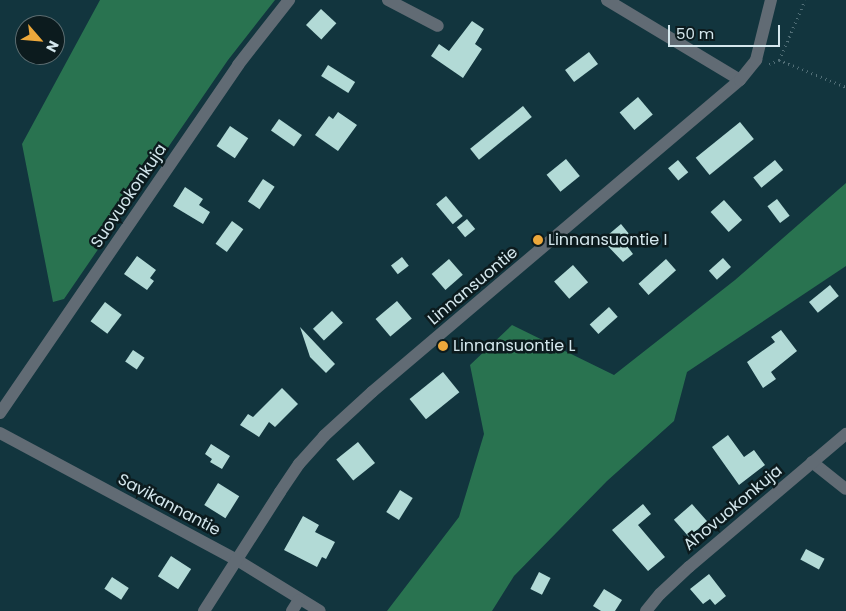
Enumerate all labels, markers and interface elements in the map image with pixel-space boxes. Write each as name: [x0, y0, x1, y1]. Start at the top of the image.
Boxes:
north arrow: [15, 15, 65, 65]
scale bar: [671, 15, 784, 47]
text: 50 m: [676, 23, 714, 44]
text: N: [41, 37, 64, 56]
street label: Suovuokonkuja: [87, 140, 171, 252]
place label: Linnansuontie I: [548, 230, 667, 250]
marker: Linnansuontie I: [532, 234, 544, 246]
street label: Linnansuontie: [424, 243, 522, 329]
place label: Linnansuontie L: [453, 336, 575, 356]
marker: Linnansuontie L: [437, 340, 449, 352]
street label: Ahovuokonkuja: [680, 461, 786, 555]
street label: Savikannantie: [114, 470, 224, 540]

